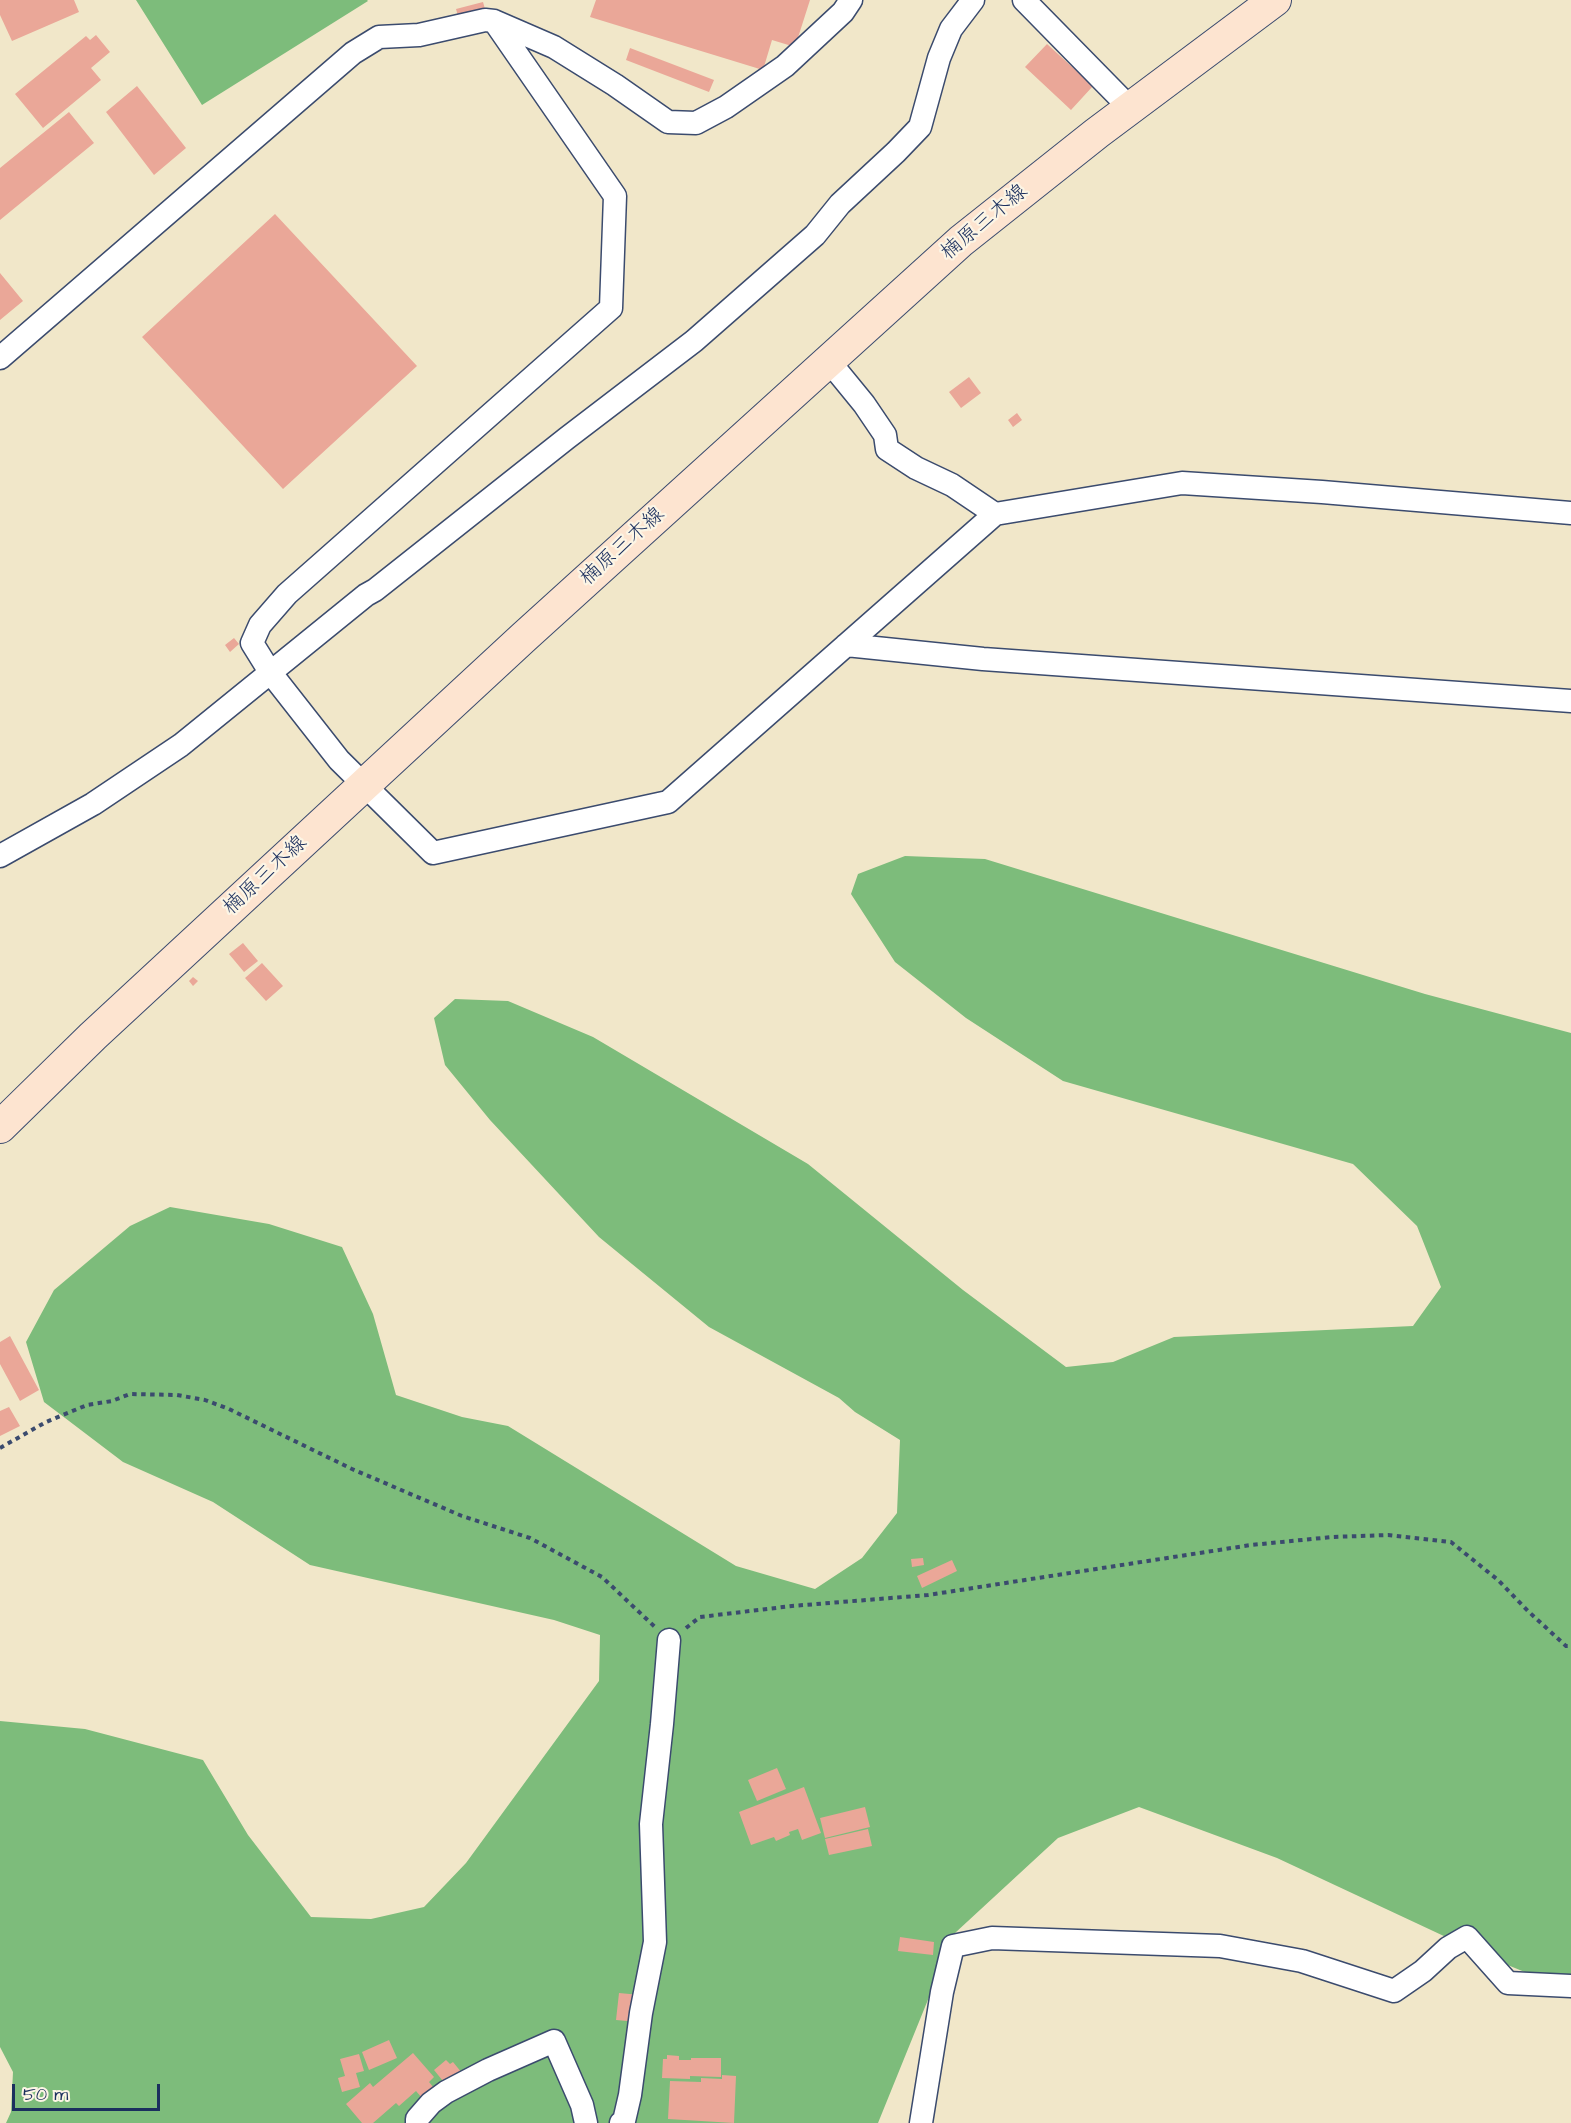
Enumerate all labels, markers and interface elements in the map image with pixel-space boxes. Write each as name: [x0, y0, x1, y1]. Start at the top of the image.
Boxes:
street label: 楠原三木線: [937, 180, 1033, 266]
street label: 楠原三木線: [576, 503, 670, 591]
street label: 楠原三木線: [219, 831, 313, 921]
scale bar: [15, 2072, 164, 2110]
text: 50 m: [23, 2082, 68, 2107]

